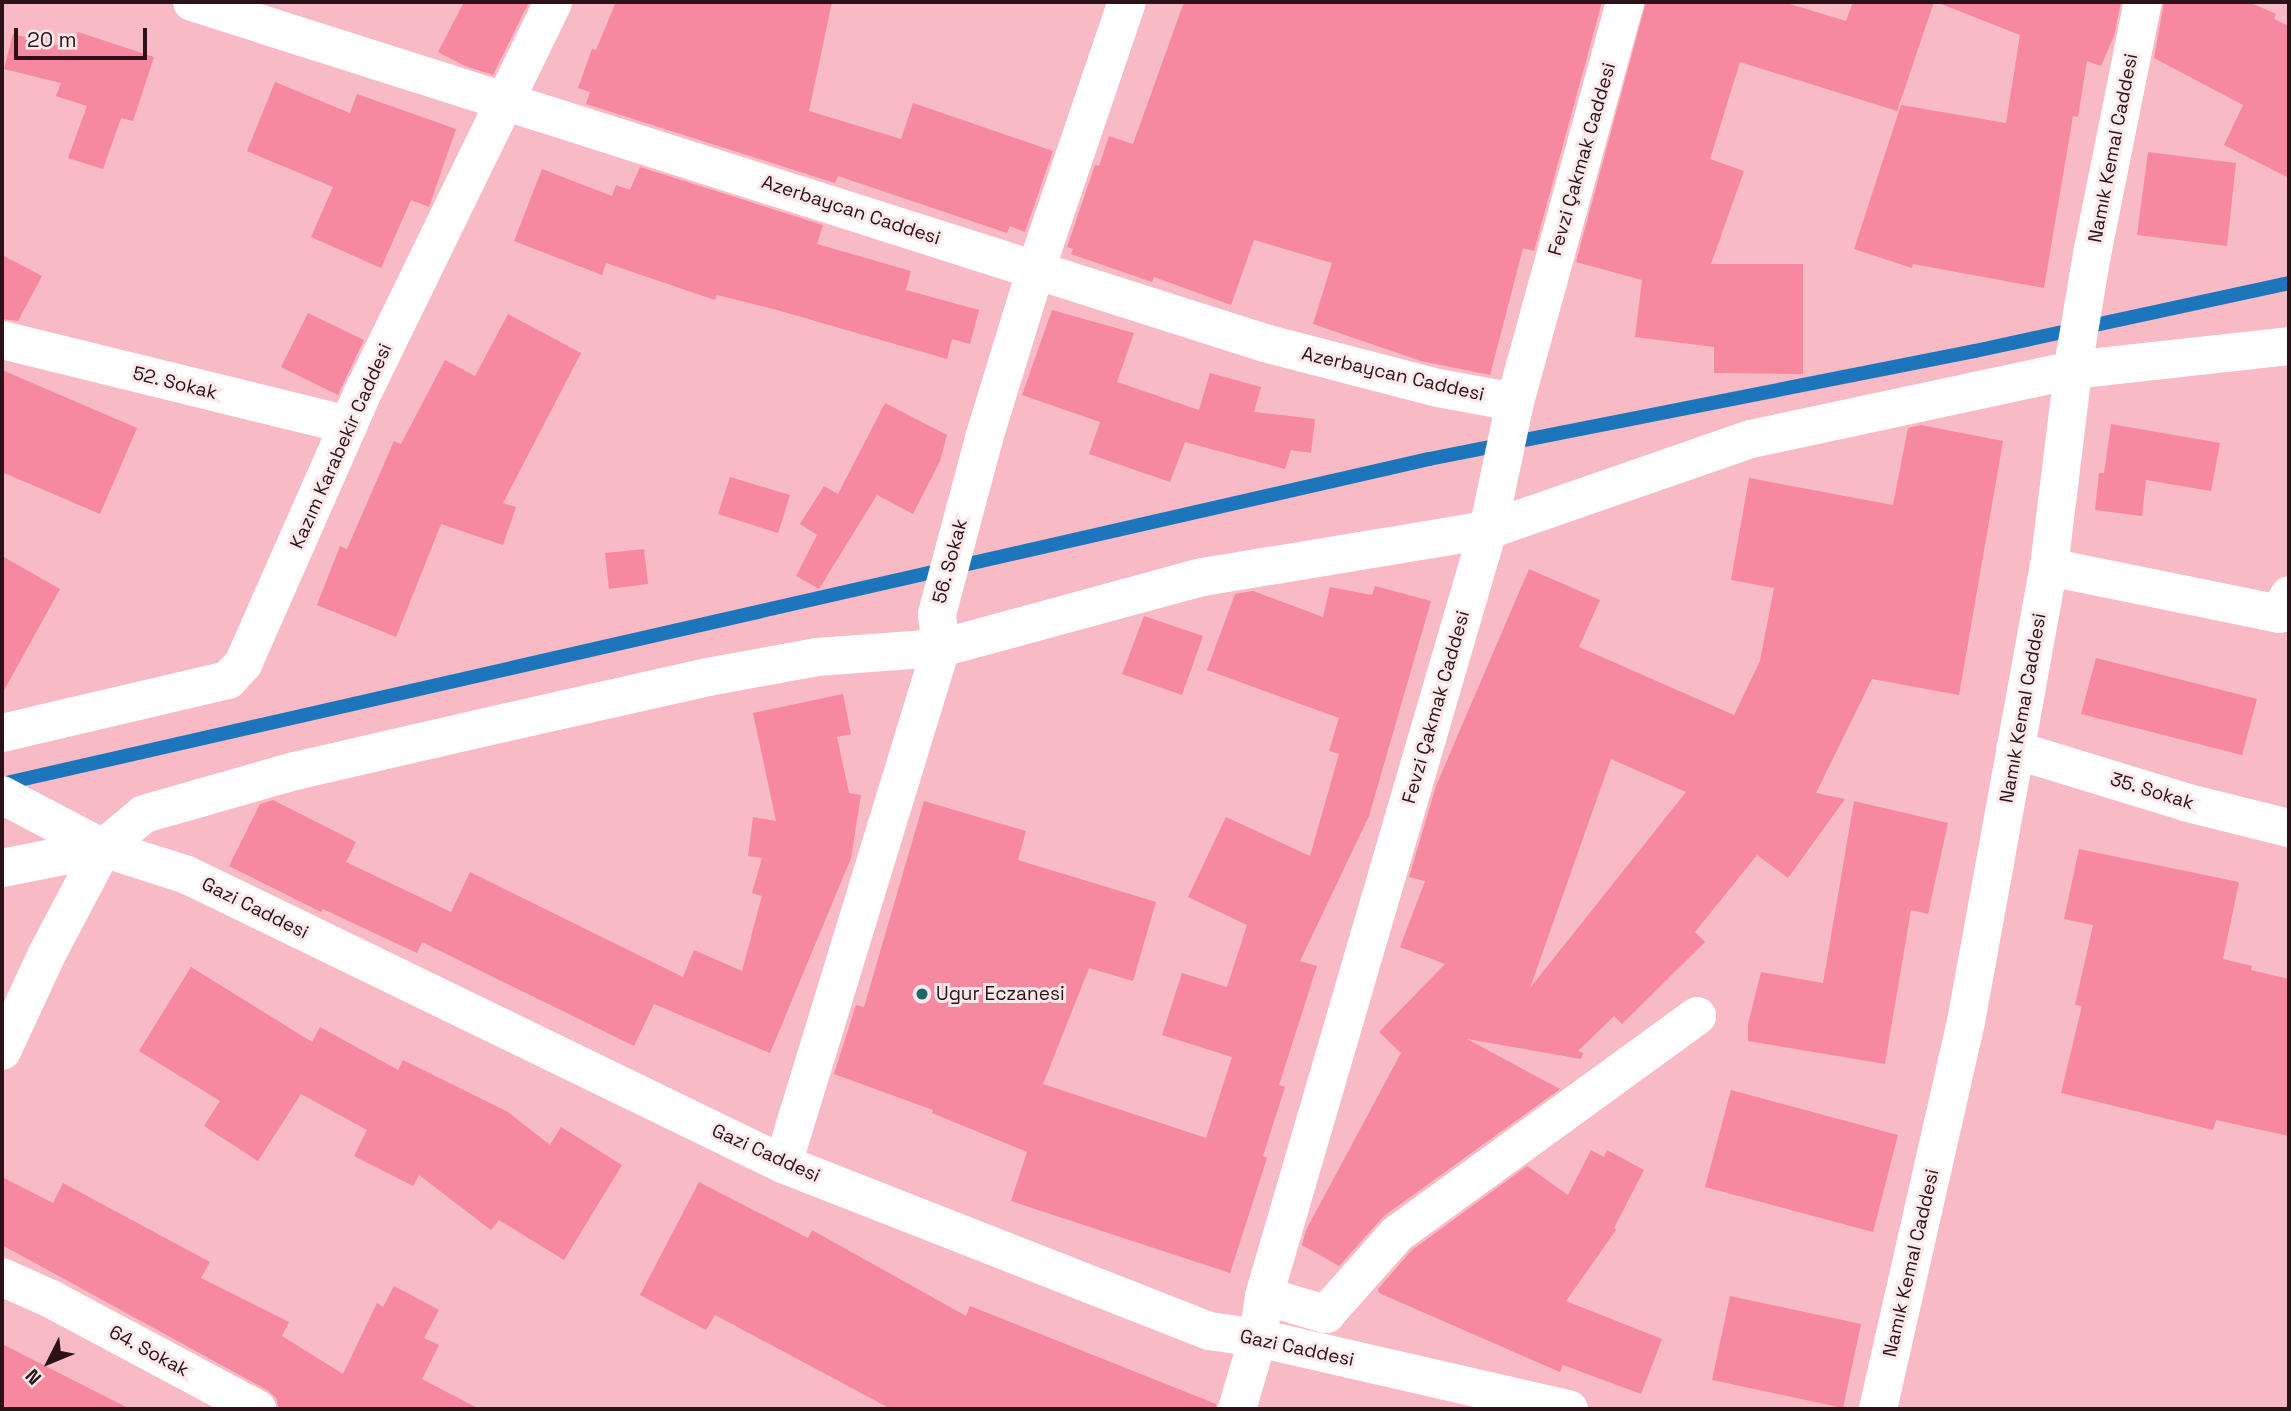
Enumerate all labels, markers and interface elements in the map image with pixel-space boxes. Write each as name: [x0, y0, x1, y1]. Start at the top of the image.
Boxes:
scale bar: [18, 14, 150, 58]
text: 20 m: [27, 26, 77, 53]
street label: Namık Kemal Caddesi: [2083, 52, 2143, 244]
street label: Fevzi Çakmak Caddesi: [1544, 60, 1620, 258]
street label: Azerbaycan Caddesi: [759, 170, 943, 250]
street label: Kazım Karabekir Caddesi: [285, 340, 397, 552]
street label: Azerbaycan Caddesi: [1300, 342, 1486, 406]
street label: 52. Sokak: [130, 361, 220, 405]
street label: 56. Sokak: [928, 516, 972, 606]
street label: Fevzi Çakmak Caddesi: [1398, 608, 1474, 806]
street label: Namık Kemal Caddesi: [1995, 611, 2051, 805]
street label: 35. Sokak: [2107, 767, 2197, 815]
street label: Gazi Caddesi: [198, 872, 312, 944]
place label: Ugur Eczanesi: [936, 983, 1065, 1005]
marker: Ugur Eczanesi: [914, 986, 930, 1002]
street label: Gazi Caddesi: [708, 1119, 824, 1187]
street label: Namık Kemal Caddesi: [1878, 1167, 1944, 1359]
street label: 64. Sokak: [105, 1320, 193, 1382]
street label: Gazi Caddesi: [1238, 1325, 1356, 1371]
north arrow: [14, 1327, 84, 1397]
text: N: [20, 1363, 47, 1390]

